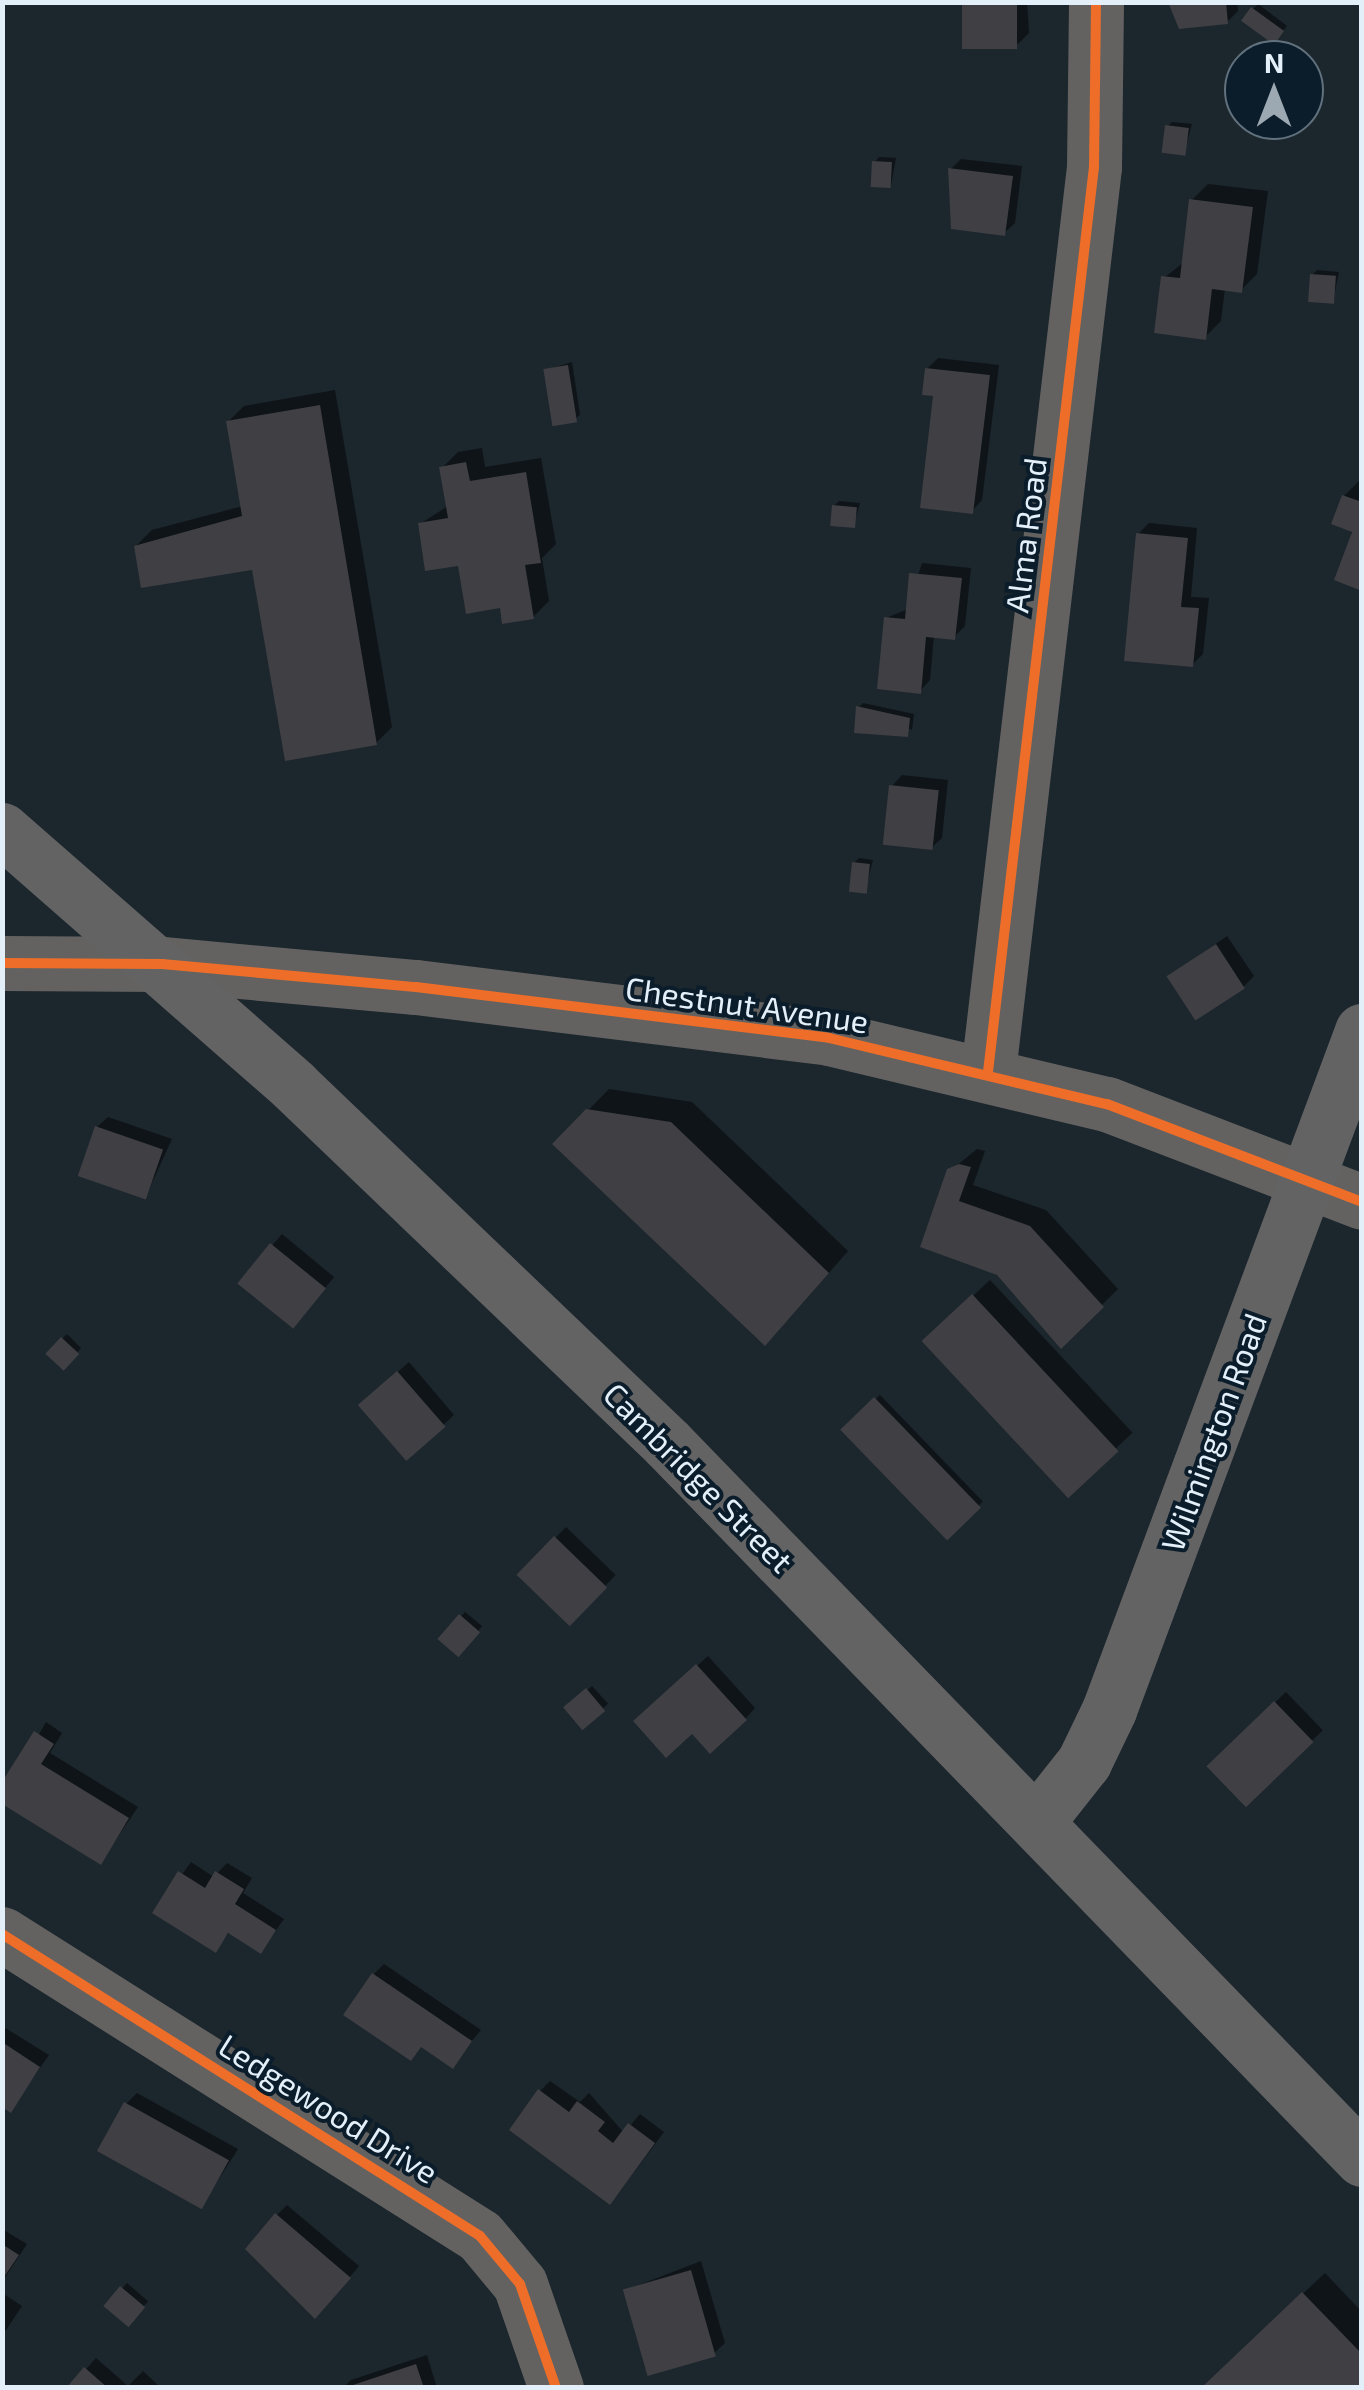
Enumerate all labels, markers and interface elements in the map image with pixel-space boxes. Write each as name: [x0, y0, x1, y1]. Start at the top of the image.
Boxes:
north arrow: [1224, 40, 1324, 140]
text: N: [1264, 45, 1284, 79]
street label: Alma Road: [996, 455, 1054, 615]
street label: Chestnut Avenue: [623, 968, 871, 1040]
street label: Wilmington Road: [1152, 1308, 1274, 1556]
street label: Cambridge Street: [596, 1374, 802, 1580]
street label: Ledgewood Drive: [212, 2025, 446, 2191]

